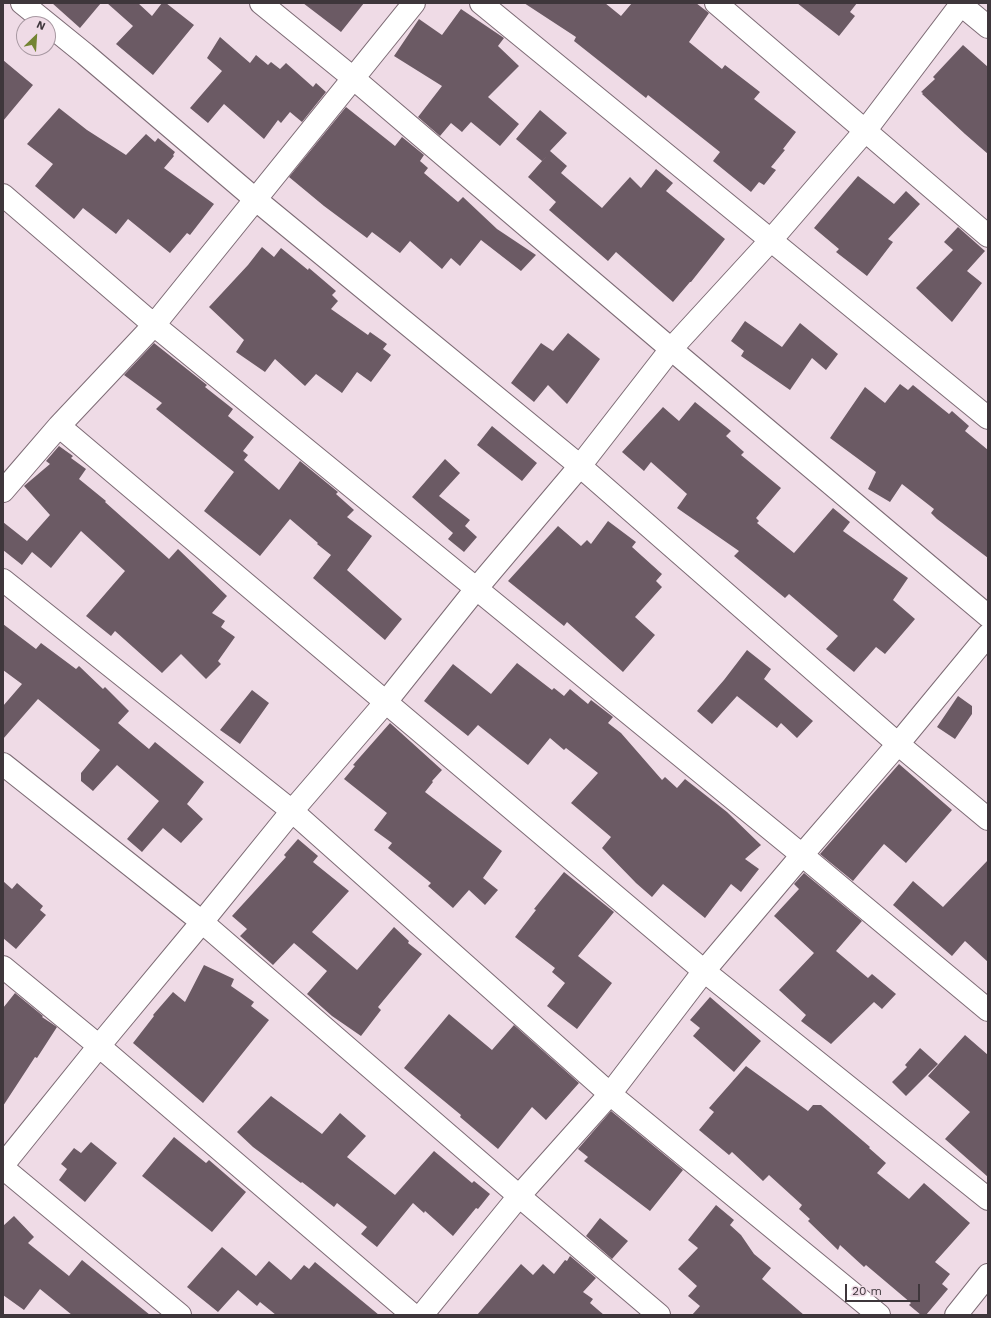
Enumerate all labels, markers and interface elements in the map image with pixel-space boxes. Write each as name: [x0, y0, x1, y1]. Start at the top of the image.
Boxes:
north arrow: [16, 16, 56, 56]
text: N: [34, 18, 47, 33]
scale bar: [847, 1276, 922, 1302]
text: 20 m: [852, 1284, 882, 1298]

